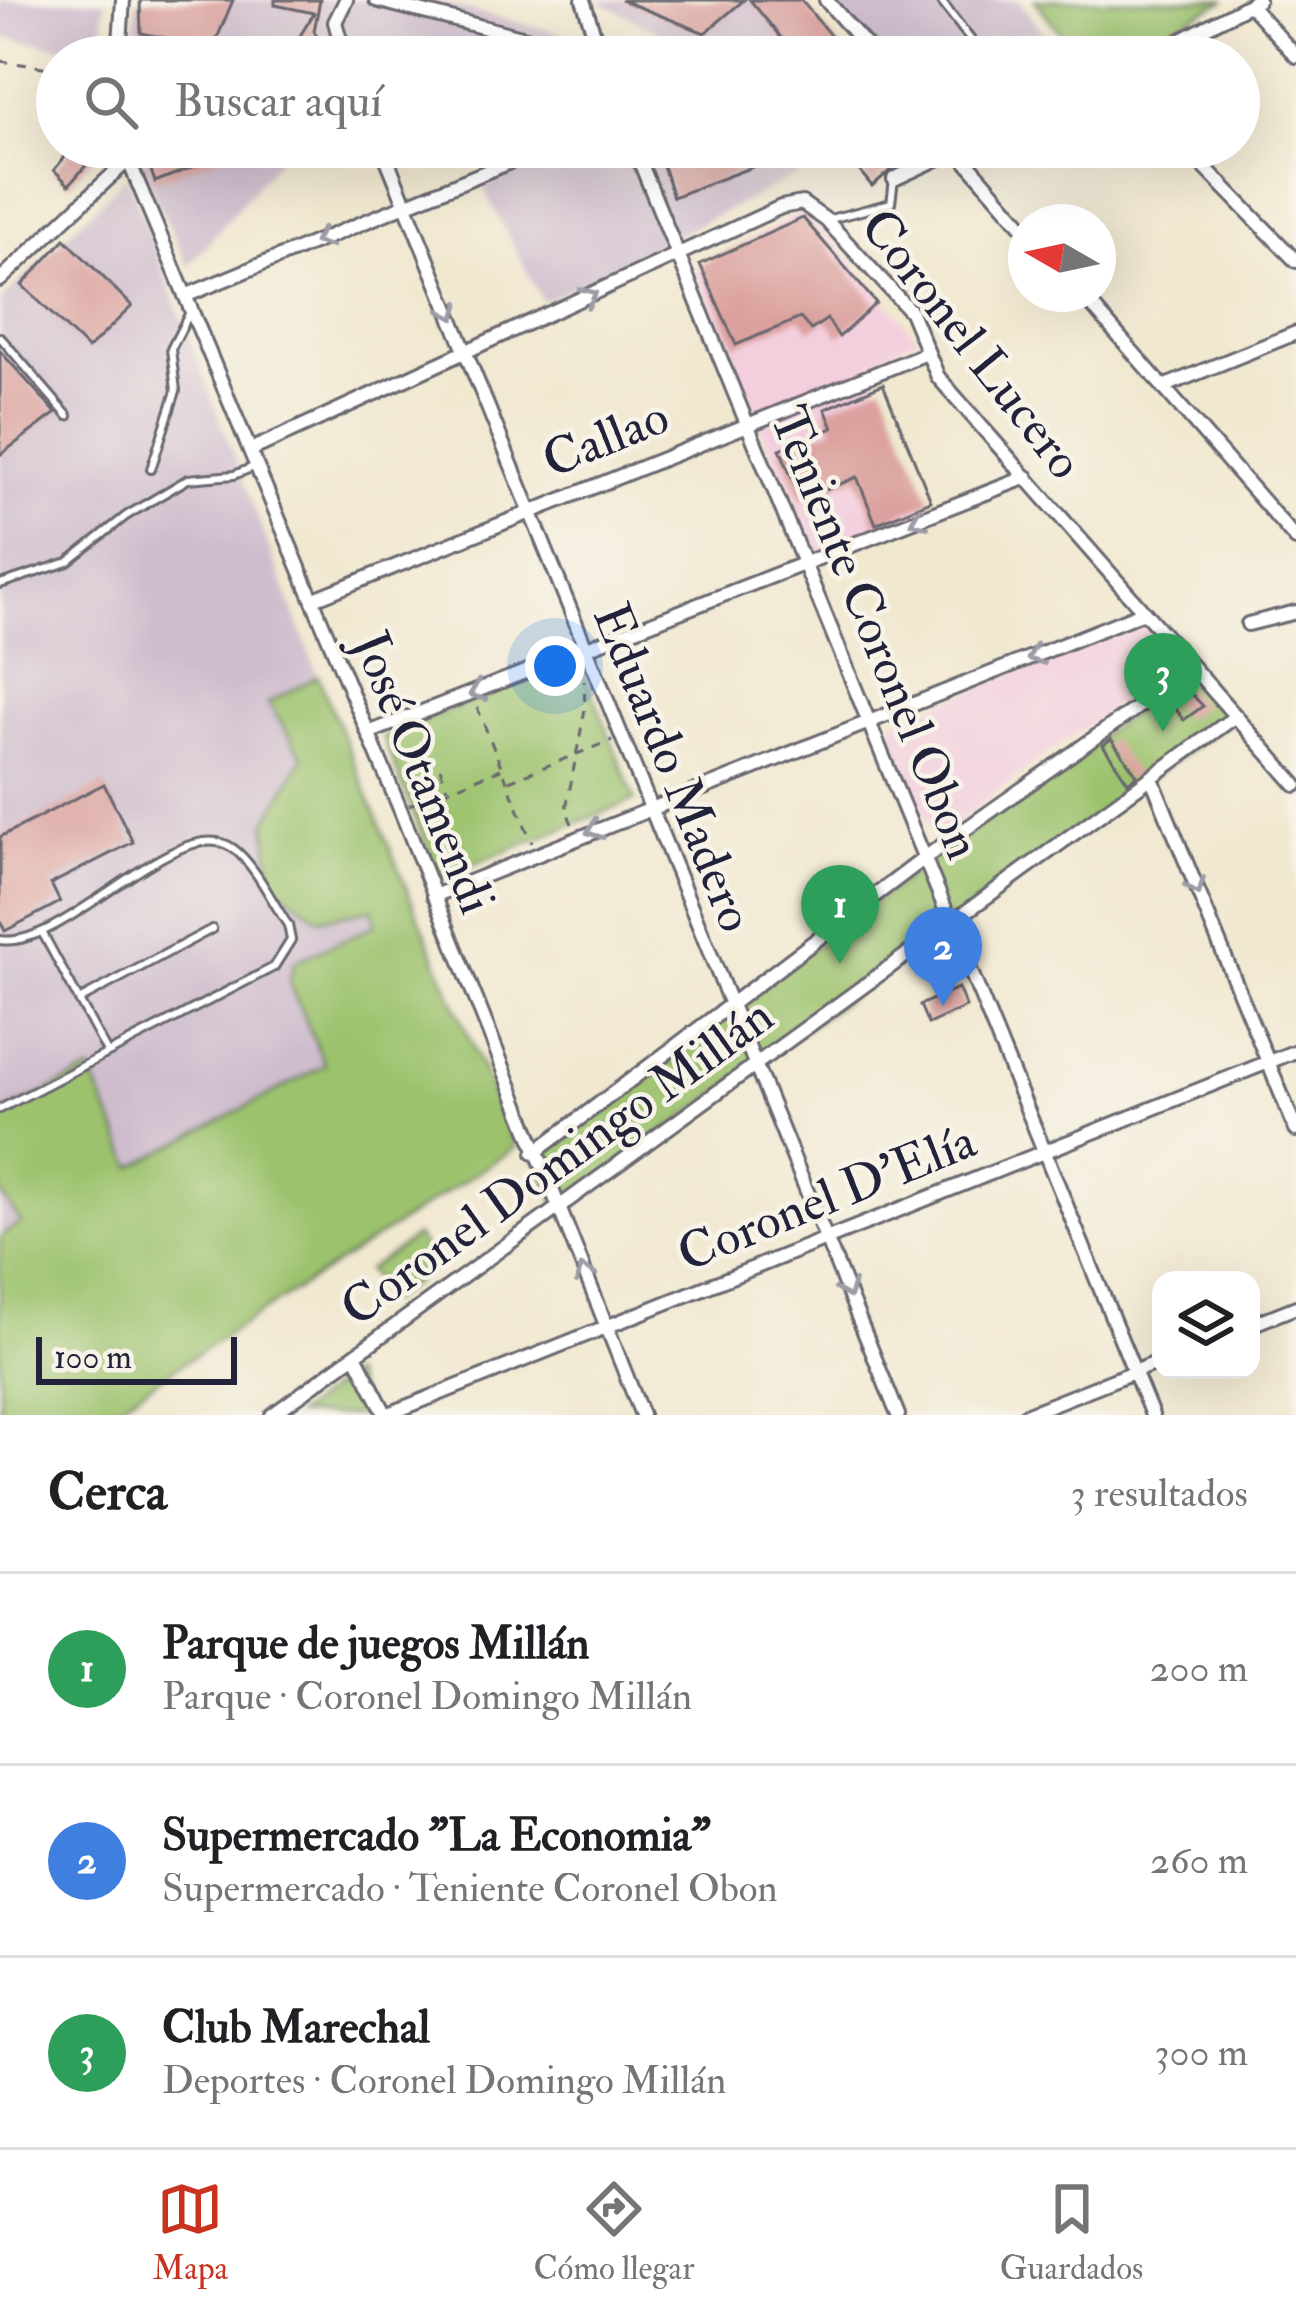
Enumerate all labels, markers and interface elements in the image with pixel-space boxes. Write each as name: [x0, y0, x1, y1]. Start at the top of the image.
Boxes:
search box: [36, 36, 1260, 168]
icon: search: [78, 69, 144, 135]
text: Buscar aquí: [174, 74, 382, 130]
street label: Coronel Lucero: [846, 196, 1097, 492]
north arrow: [1008, 204, 1116, 312]
one-way arrow: [312, 225, 334, 249]
one-way arrow: [577, 287, 598, 310]
one-way arrow: [437, 300, 461, 321]
street label: Callao: [534, 385, 678, 493]
street label: Teniente Coronel Obon: [755, 397, 995, 868]
one-way arrow: [909, 506, 930, 531]
street label: Eduardo Madero: [578, 594, 768, 941]
street label: José Otamendi: [337, 621, 509, 923]
pin: 3: [1124, 633, 1202, 732]
your location: [525, 636, 585, 696]
one-way arrow: [1026, 642, 1047, 666]
one-way arrow: [467, 678, 488, 703]
one-way arrow: [585, 815, 606, 840]
pin: 1: [801, 865, 879, 964]
one-way arrow: [1182, 875, 1206, 896]
pin: 2: [904, 907, 982, 1006]
street label: Coronel Domingo Millán: [328, 984, 786, 1341]
street label: Coronel D'Elía: [668, 1109, 986, 1287]
one-way arrow: [574, 1264, 598, 1285]
map controls: [1152, 1271, 1260, 1379]
button: layers: [1152, 1271, 1260, 1379]
one-way arrow: [833, 1278, 858, 1299]
scale bar: [36, 1331, 237, 1384]
text: 100 m: [54, 1337, 132, 1378]
text: Cerca: [48, 1461, 167, 1525]
text: 3 resultados: [1071, 1469, 1248, 1518]
text: Parque de juegos Millán: [162, 1616, 590, 1672]
text: 1: [80, 1644, 94, 1693]
text: 200 m: [1150, 1644, 1248, 1693]
text: Parque · Coronel Domingo Millán: [162, 1672, 692, 1721]
text: Supermercado "La Economia": [162, 1808, 711, 1864]
text: 2: [77, 1836, 97, 1885]
text: 260 m: [1150, 1836, 1248, 1885]
text: Supermercado · Teniente Coronel Obon: [162, 1864, 778, 1913]
text: Club Marechal: [162, 2000, 430, 2056]
text: 3: [80, 2028, 94, 2077]
text: 300 m: [1155, 2028, 1248, 2077]
text: Deportes · Coronel Domingo Millán: [162, 2056, 726, 2105]
tab: Mapa: [153, 2176, 228, 2289]
tab: Cómo llegar: [533, 2176, 694, 2289]
tab: Guardados: [1000, 2176, 1143, 2289]

